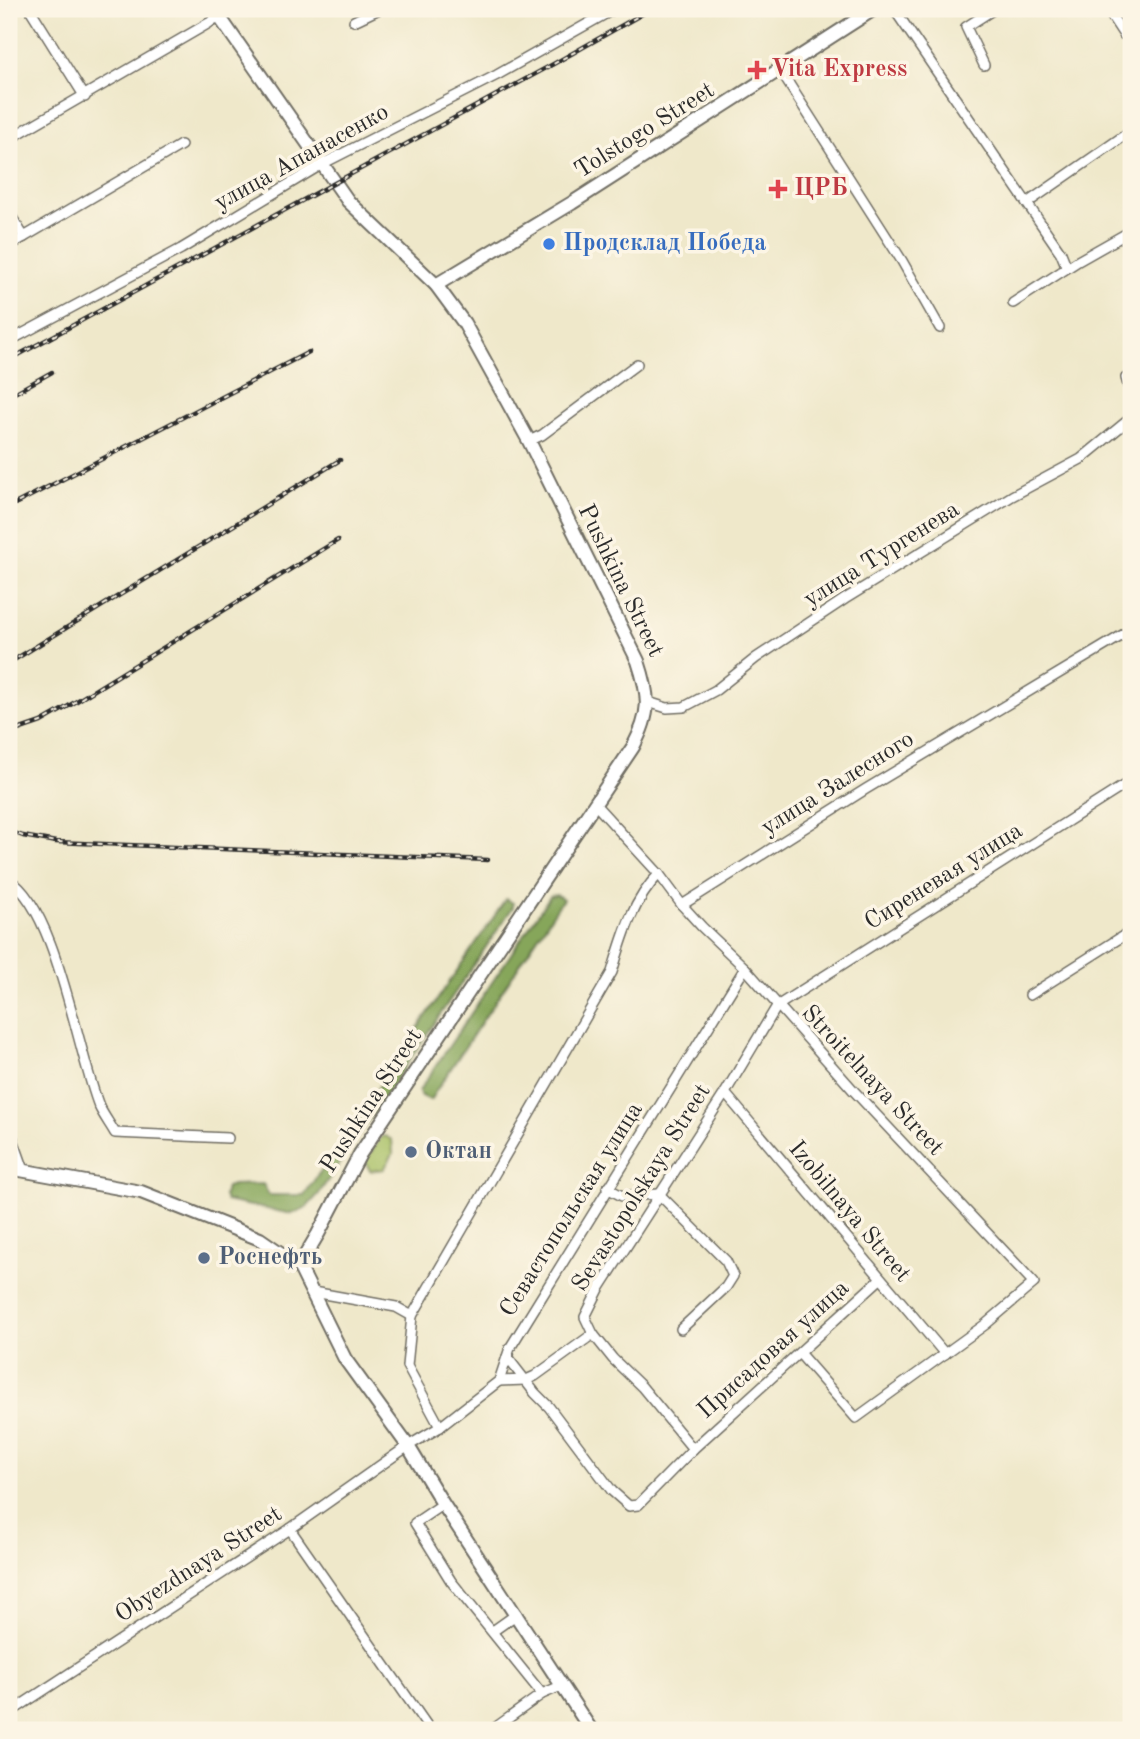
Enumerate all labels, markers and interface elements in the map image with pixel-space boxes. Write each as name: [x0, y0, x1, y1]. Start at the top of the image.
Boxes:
place label: Vita Express: [771, 58, 907, 82]
marker: Vita Express: [749, 62, 765, 78]
street label: Tolstogo Street: [571, 78, 719, 184]
street label: улица Апанасенко: [211, 100, 393, 216]
place label: ЦРБ: [794, 177, 848, 201]
marker: ЦРБ: [768, 179, 788, 199]
place label: Продсклад Победа: [563, 232, 767, 256]
marker: Продсклад Победа: [541, 236, 557, 252]
street label: улица Тургенева: [800, 498, 964, 612]
street label: Pushkina Street: [573, 501, 667, 661]
street label: улица Залесного: [758, 728, 918, 840]
street label: Сиреневая улица: [861, 819, 1027, 935]
street label: Stroitelnaya Street: [796, 1001, 948, 1161]
street label: Pushkina Street: [317, 1025, 427, 1177]
street label: Sevastopolskaya Street: [568, 1080, 716, 1296]
street label: Севастопольская улица: [496, 1099, 648, 1321]
street label: Izobilnaya Street: [783, 1137, 915, 1287]
place label: Октан: [425, 1140, 492, 1164]
marker: Октан: [403, 1144, 419, 1160]
place label: Роснефть: [218, 1246, 323, 1270]
marker: Роснефть: [196, 1250, 212, 1266]
street label: Присадовая улица: [694, 1276, 854, 1424]
street label: Obyezdnaya Street: [111, 1502, 287, 1628]

